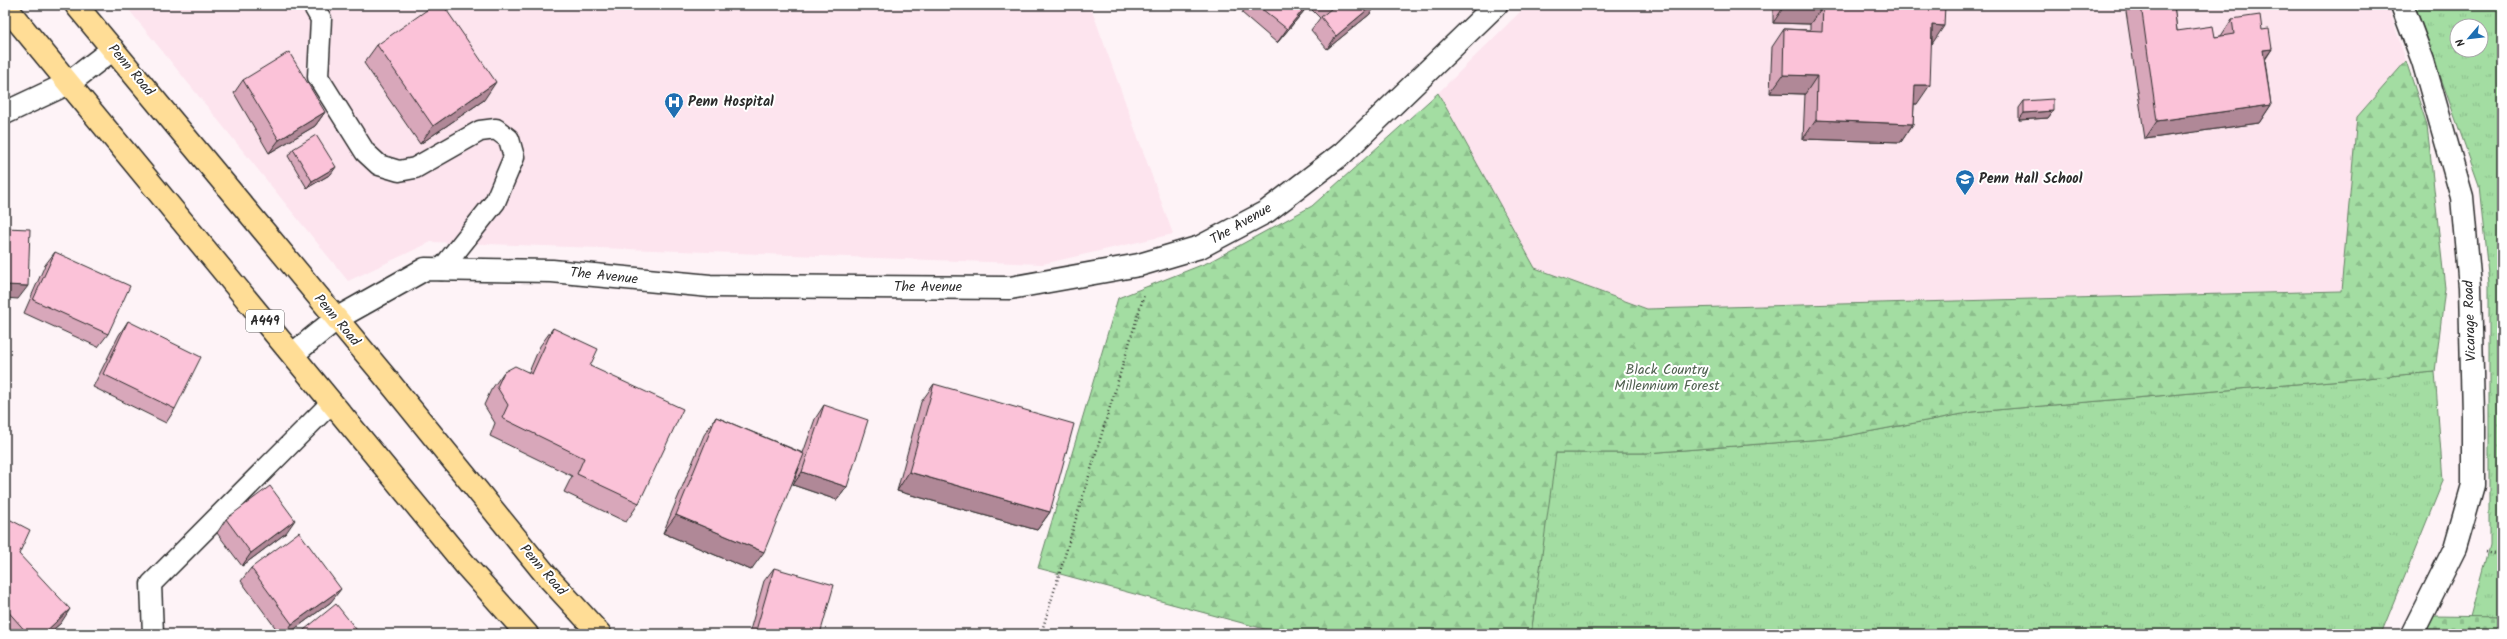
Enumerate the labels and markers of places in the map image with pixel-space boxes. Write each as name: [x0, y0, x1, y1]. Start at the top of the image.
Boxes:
hospital icon: Penn Hospital: [663, 91, 685, 119]
place label: Penn Hospital: [688, 91, 774, 113]
school or university icon: Penn Hall School: [1954, 168, 1976, 196]
place label: Penn Hall School: [1979, 168, 2083, 190]

